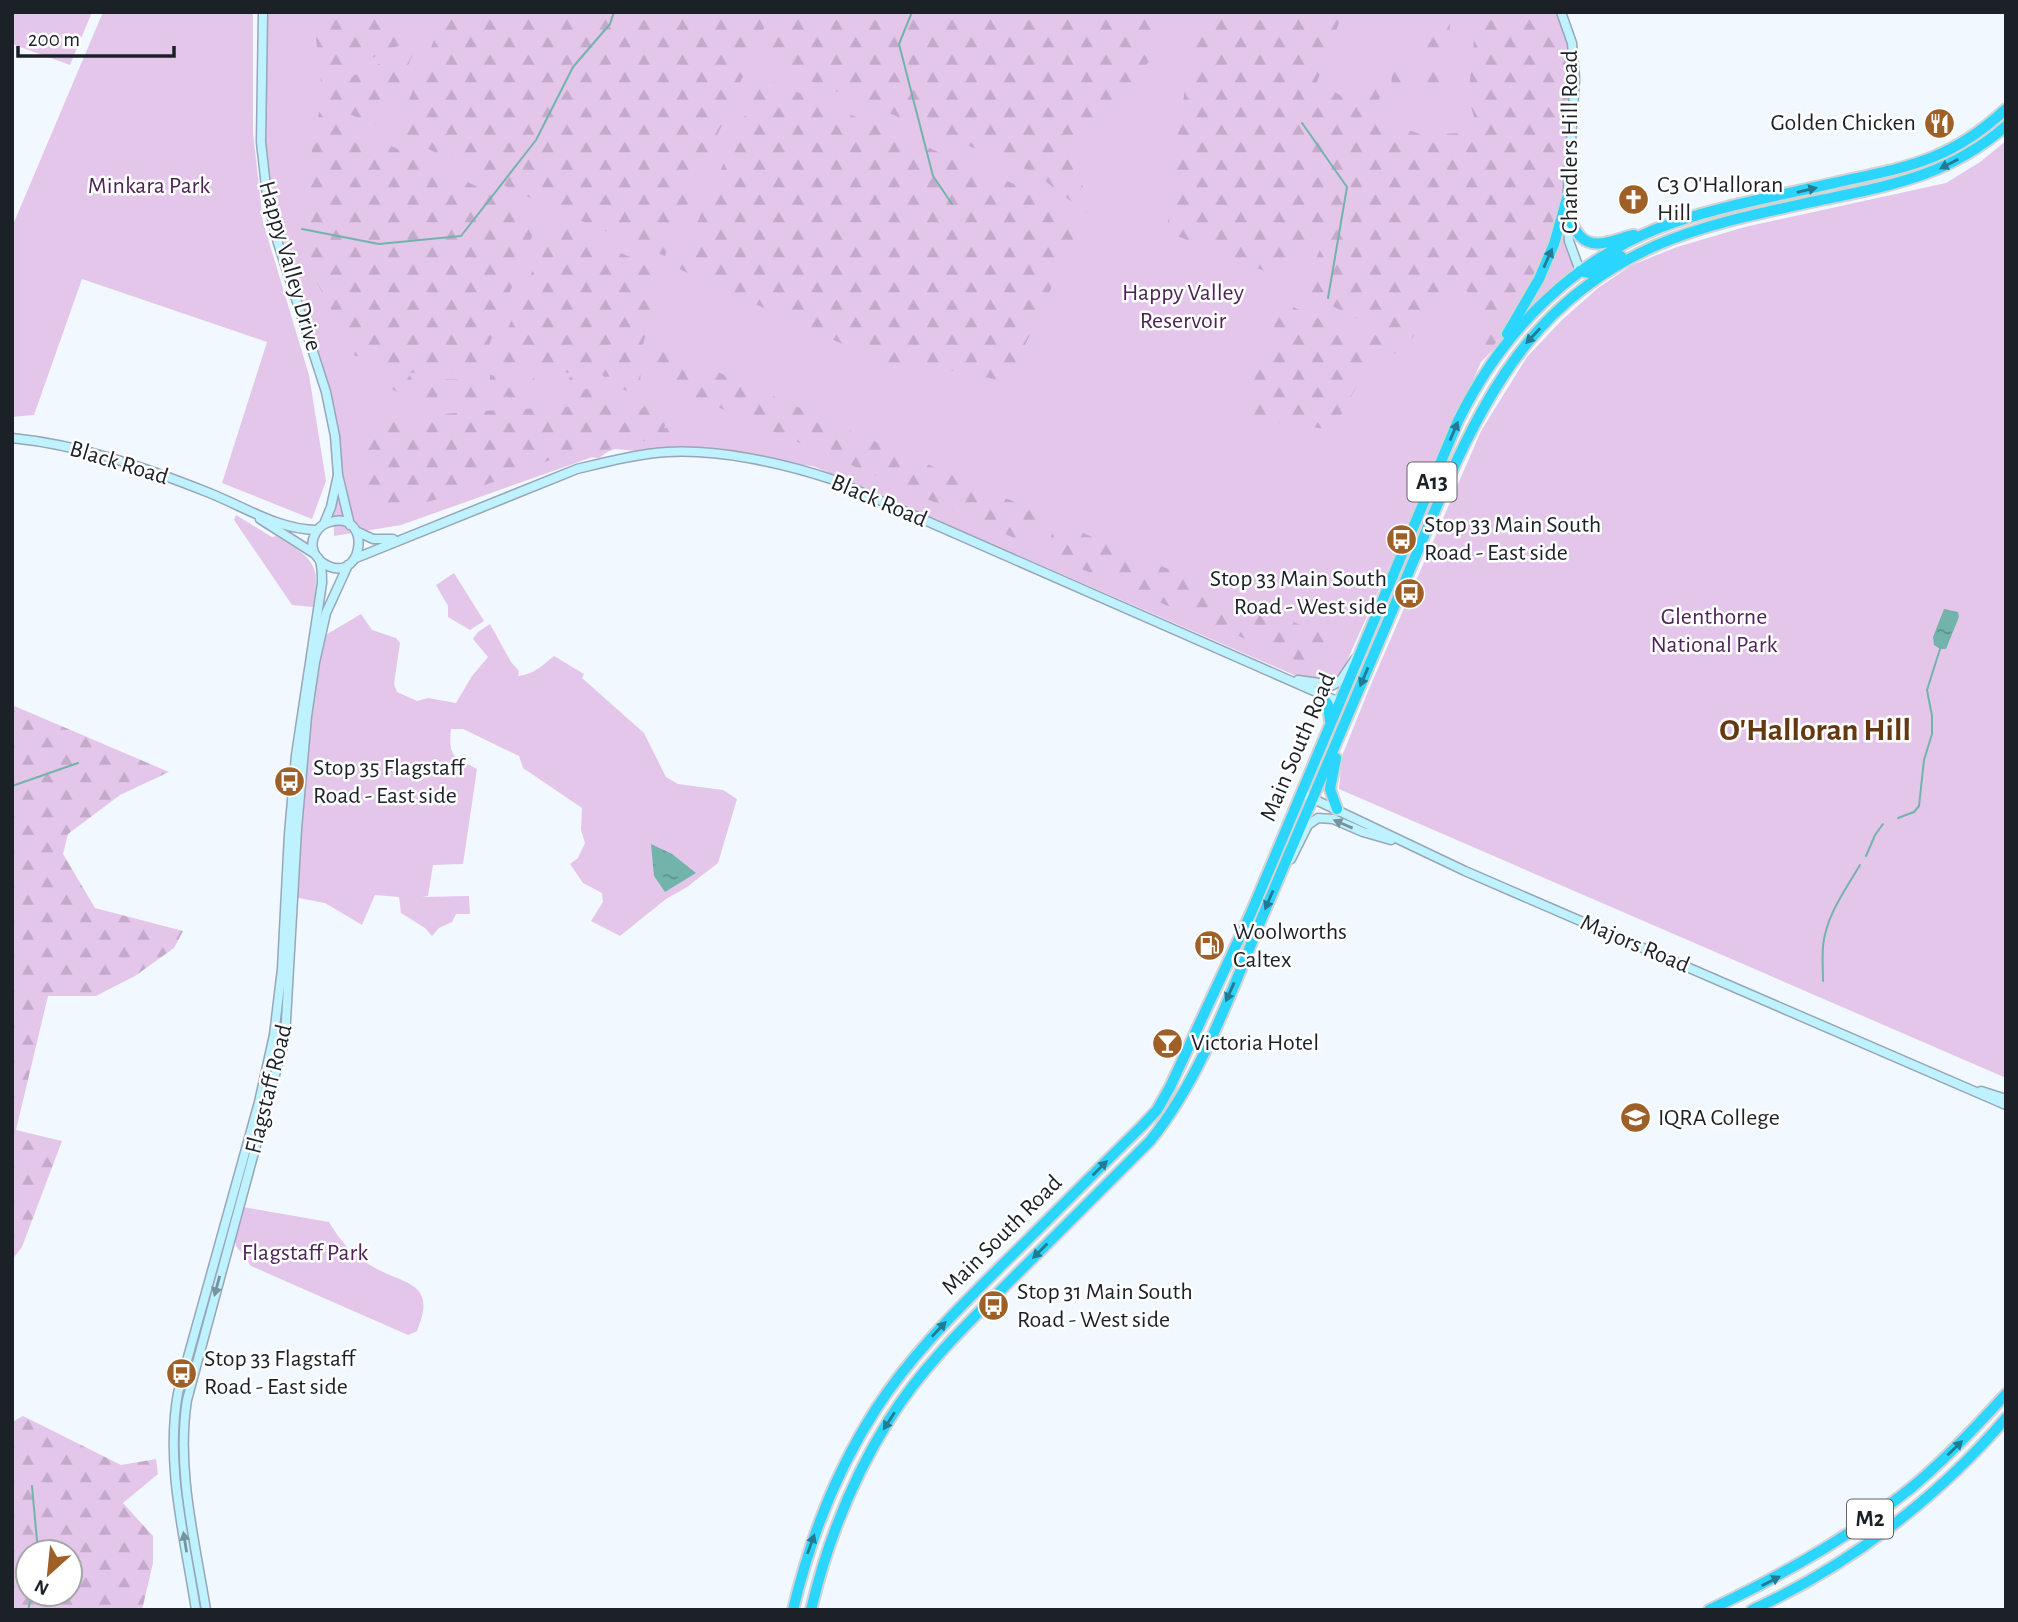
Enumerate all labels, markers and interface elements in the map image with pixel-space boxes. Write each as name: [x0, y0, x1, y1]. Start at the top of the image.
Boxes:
scale bar: [18, 14, 173, 58]
text: 200 m: [28, 29, 80, 50]
street label: Chandlers Hill Road: [1558, 50, 1582, 234]
restaurant icon: Golden Chicken: [1922, 106, 1956, 140]
place label: Golden Chicken: [1771, 111, 1916, 135]
one-way arrow: [1939, 158, 1959, 169]
place label: C3 O'Halloran Hill: [1657, 173, 1783, 225]
park label: Minkara Park: [88, 174, 210, 198]
street label: Happy Valley Drive: [254, 178, 326, 354]
church icon: C3 O'Halloran Hill: [1617, 182, 1651, 216]
one-way arrow: [1796, 184, 1818, 195]
one-way arrow: [1542, 248, 1554, 268]
park label: Happy Valley Reservoir: [1122, 281, 1244, 333]
one-way arrow: [1526, 327, 1542, 344]
one-way arrow: [1448, 421, 1459, 442]
street label: Black Road: [67, 437, 171, 489]
road number: A13: [1408, 462, 1456, 502]
street label: Black Road: [827, 470, 931, 532]
place label: Stop 33 Main South Road - East side: [1424, 513, 1601, 565]
bus stop icon: Stop 33 Main South Road - East side: [1384, 522, 1418, 556]
place label: Stop 33 Main South Road - West side: [1210, 567, 1387, 619]
bus stop icon: Stop 33 Main South Road - West side: [1393, 576, 1427, 610]
park label: Glenthorne National Park: [1651, 605, 1777, 657]
one-way arrow: [1358, 667, 1370, 687]
street label: Main South Road: [1256, 669, 1340, 825]
district label: O'Halloran Hill: [1719, 714, 1911, 746]
place label: Stop 35 Flagstaff Road - East side: [313, 756, 466, 808]
bus stop icon: Stop 35 Flagstaff Road - East side: [273, 765, 307, 799]
one-way arrow: [1332, 818, 1353, 829]
one-way arrow: [1264, 890, 1275, 911]
street label: Majors Road: [1577, 910, 1693, 978]
place label: Woolworths Caltex: [1233, 920, 1347, 972]
fuel station icon: Woolworths Caltex: [1193, 929, 1227, 963]
one-way arrow: [1224, 982, 1236, 1002]
street label: Flagstaff Road: [241, 1022, 297, 1156]
bar icon: Victoria Hotel: [1151, 1026, 1185, 1060]
place label: Victoria Hotel: [1191, 1031, 1319, 1055]
school or university icon: IQRA College: [1618, 1101, 1652, 1135]
place label: IQRA College: [1658, 1106, 1780, 1130]
one-way arrow: [1091, 1160, 1108, 1177]
street label: Main South Road: [937, 1170, 1067, 1300]
park label: Flagstaff Park: [242, 1241, 368, 1265]
one-way arrow: [1032, 1243, 1048, 1259]
one-way arrow: [211, 1276, 221, 1297]
place label: Stop 31 Main South Road - West side: [1017, 1280, 1193, 1332]
bus stop icon: Stop 31 Main South Road - West side: [977, 1289, 1011, 1323]
one-way arrow: [931, 1320, 947, 1338]
place label: Stop 33 Flagstaff Road - East side: [204, 1347, 357, 1399]
bus stop icon: Stop 33 Flagstaff Road - East side: [164, 1356, 198, 1390]
one-way arrow: [883, 1411, 896, 1430]
one-way arrow: [1946, 1440, 1963, 1456]
road number: M2: [1847, 1500, 1893, 1538]
one-way arrow: [179, 1531, 190, 1553]
one-way arrow: [805, 1533, 816, 1554]
north arrow: [14, 1538, 84, 1608]
text: N: [32, 1575, 52, 1598]
one-way arrow: [1761, 1575, 1781, 1586]

